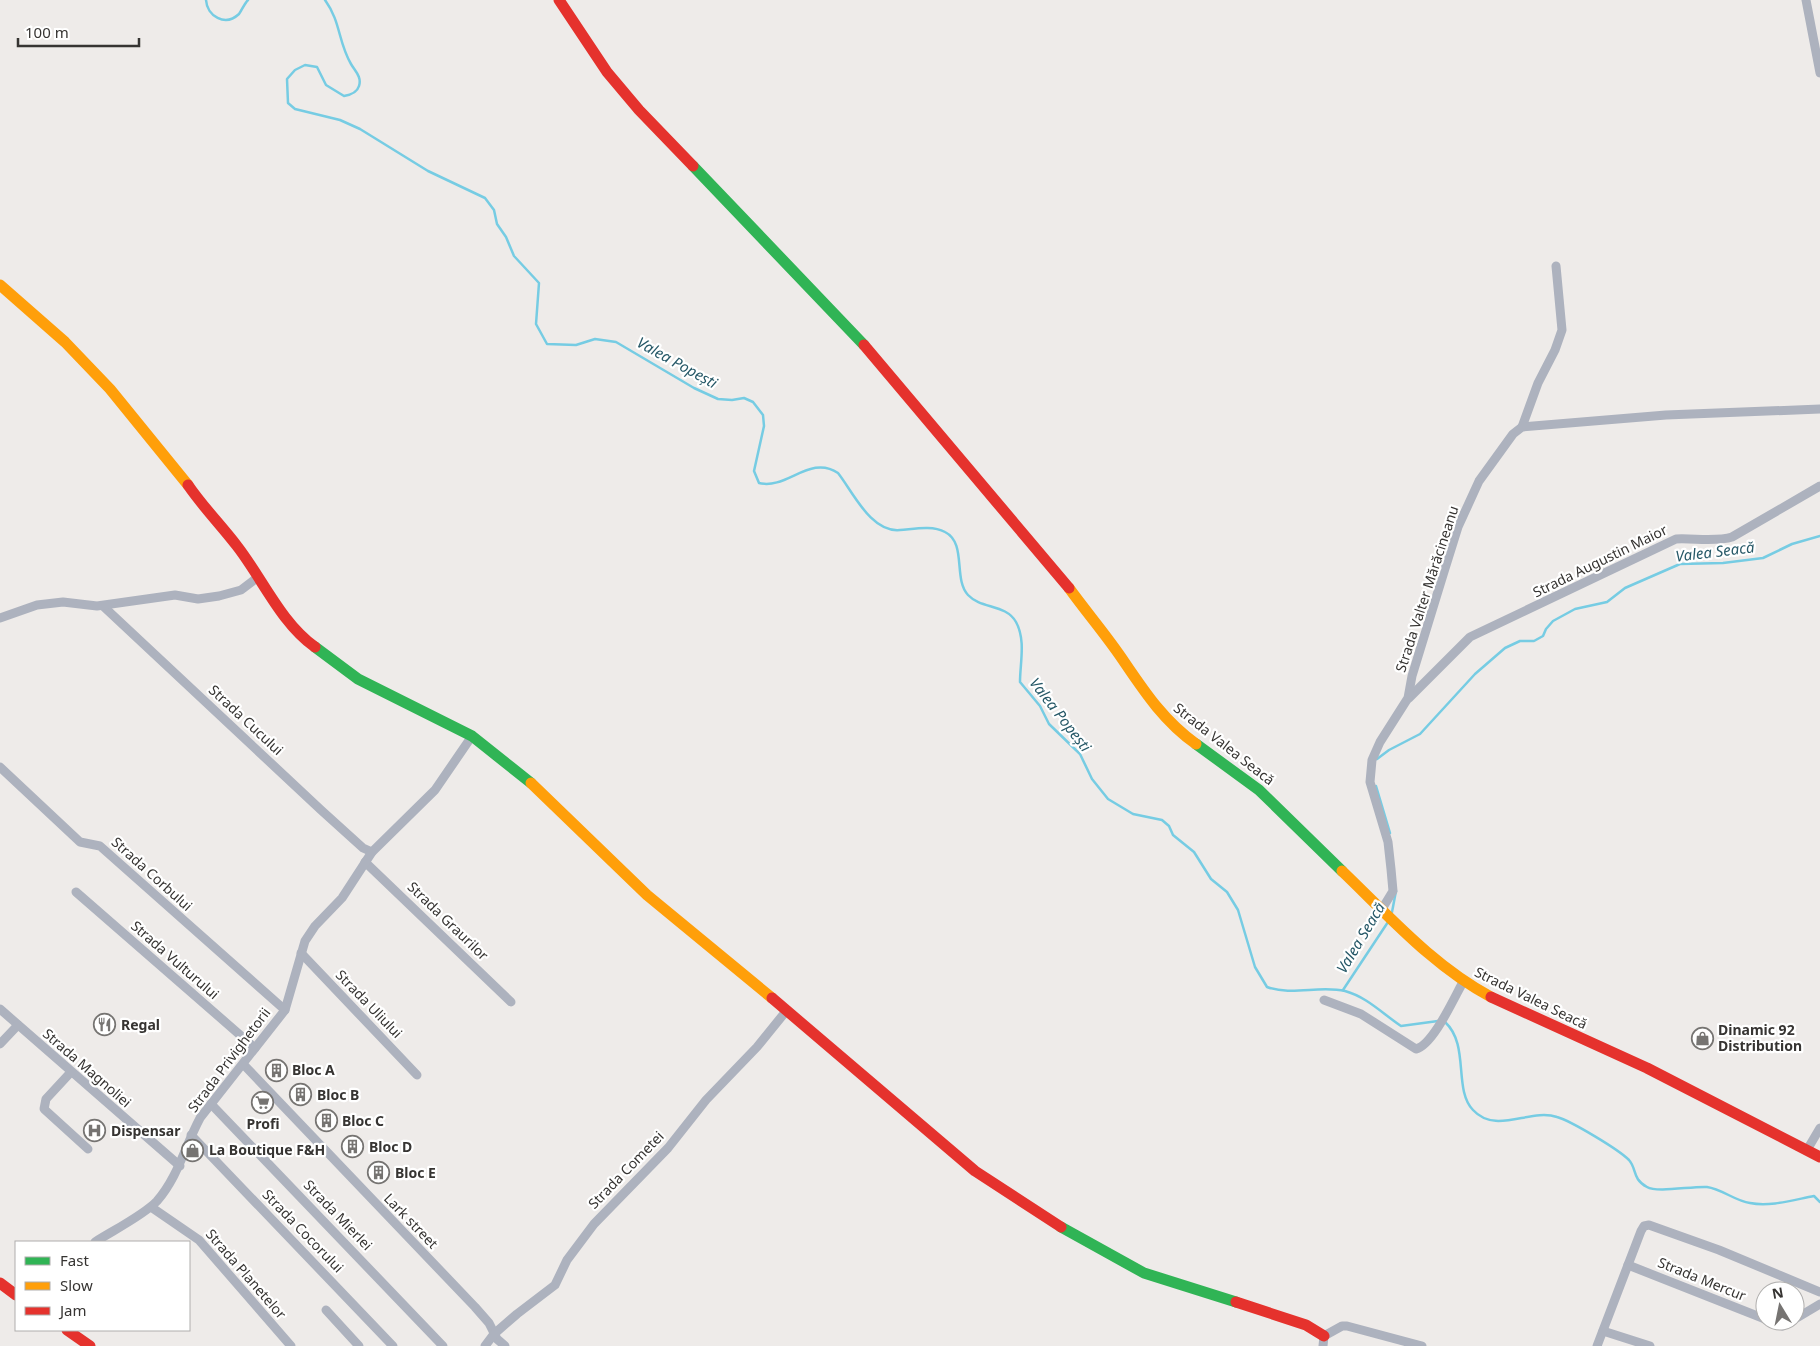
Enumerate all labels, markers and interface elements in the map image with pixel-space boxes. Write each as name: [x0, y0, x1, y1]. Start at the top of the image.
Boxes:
scale bar: [18, 15, 139, 47]
text: 100 m: [25, 22, 69, 42]
water label: Valea Popești: [634, 332, 722, 393]
street label: Strada Valter Mărăcineanu: [1391, 503, 1462, 675]
street label: Strada Augustin Maior: [1529, 520, 1670, 601]
water label: Valea Seacă: [1674, 536, 1756, 566]
water label: Valea Popești: [1026, 673, 1097, 756]
street label: Strada Cucului: [205, 680, 288, 759]
street label: Strada Valea Seacă: [1170, 698, 1279, 789]
street label: Strada Corbului: [108, 832, 197, 915]
street label: Strada Graurilor: [404, 877, 493, 964]
water label: Valea Seacă: [1331, 898, 1389, 977]
street label: Strada Vulturului: [127, 916, 223, 1003]
street label: Strada Valea Seacă: [1472, 962, 1591, 1033]
street label: Strada Uliului: [332, 965, 407, 1042]
street label: Strada Privighetorii: [183, 1003, 274, 1116]
restaurant icon: Regal: [93, 1013, 117, 1037]
place label: Regal: [121, 1015, 160, 1034]
place label: Dinamic 92 Distribution: [1718, 1020, 1802, 1055]
street label: Strada Magnoliei: [39, 1024, 136, 1111]
shop icon: Dinamic 92 Distribution: [1690, 1026, 1714, 1050]
building icon: Bloc A: [264, 1058, 288, 1082]
place label: Bloc A: [292, 1060, 335, 1079]
building icon: Bloc B: [289, 1083, 313, 1107]
place label: Bloc B: [317, 1085, 359, 1104]
supermarket icon: Profi: [251, 1090, 275, 1114]
building icon: Bloc C: [314, 1109, 338, 1133]
place label: Bloc C: [342, 1111, 384, 1130]
place label: Profi: [246, 1114, 280, 1133]
hospital icon: Dispensar: [83, 1119, 107, 1143]
place label: Dispensar: [111, 1121, 181, 1140]
street label: Strada Cometei: [584, 1127, 668, 1213]
building icon: Bloc D: [341, 1135, 365, 1159]
place label: Bloc D: [369, 1137, 412, 1156]
shop icon: La Boutique F&H: [181, 1138, 205, 1162]
place label: La Boutique F&H: [209, 1140, 325, 1159]
building icon: Bloc E: [367, 1161, 391, 1185]
place label: Bloc E: [395, 1163, 436, 1182]
street label: Strada Mierlei: [300, 1175, 377, 1254]
street label: Strada Cocorului: [259, 1185, 348, 1276]
street label: Lark street: [380, 1189, 443, 1253]
street label: Strada Planetelor: [202, 1225, 291, 1323]
legend: [15, 1241, 190, 1331]
text: Fast: [60, 1250, 89, 1270]
street label: Strada Mercur: [1655, 1252, 1749, 1305]
text: Slow: [60, 1275, 93, 1295]
north arrow: [1755, 1281, 1805, 1331]
text: N: [1770, 1282, 1785, 1303]
text: Jam: [58, 1300, 87, 1320]

